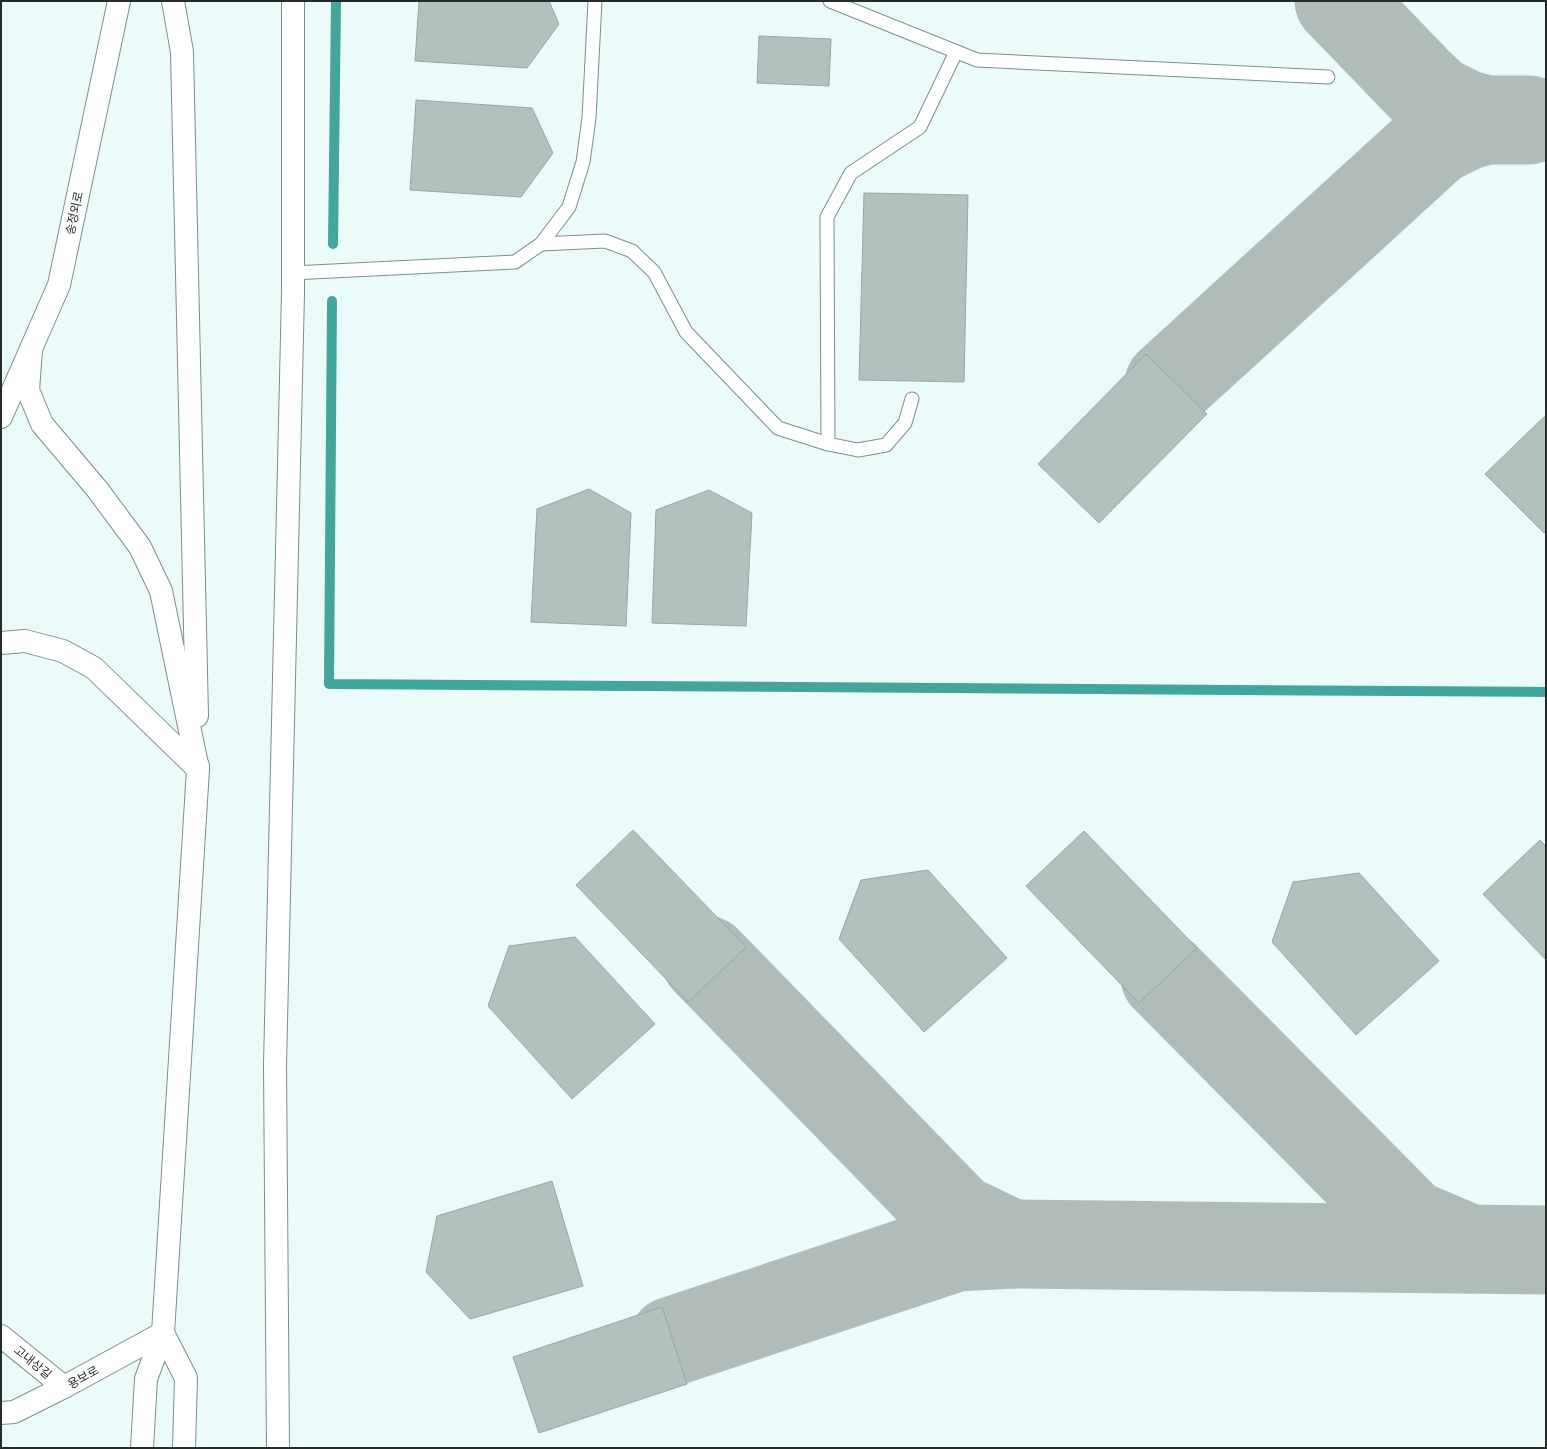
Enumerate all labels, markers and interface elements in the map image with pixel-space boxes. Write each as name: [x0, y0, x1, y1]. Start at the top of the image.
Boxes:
street label: 송정외로: [62, 190, 86, 236]
street label: 고내상길: [11, 1342, 55, 1382]
street label: 용보로: [65, 1362, 101, 1392]

